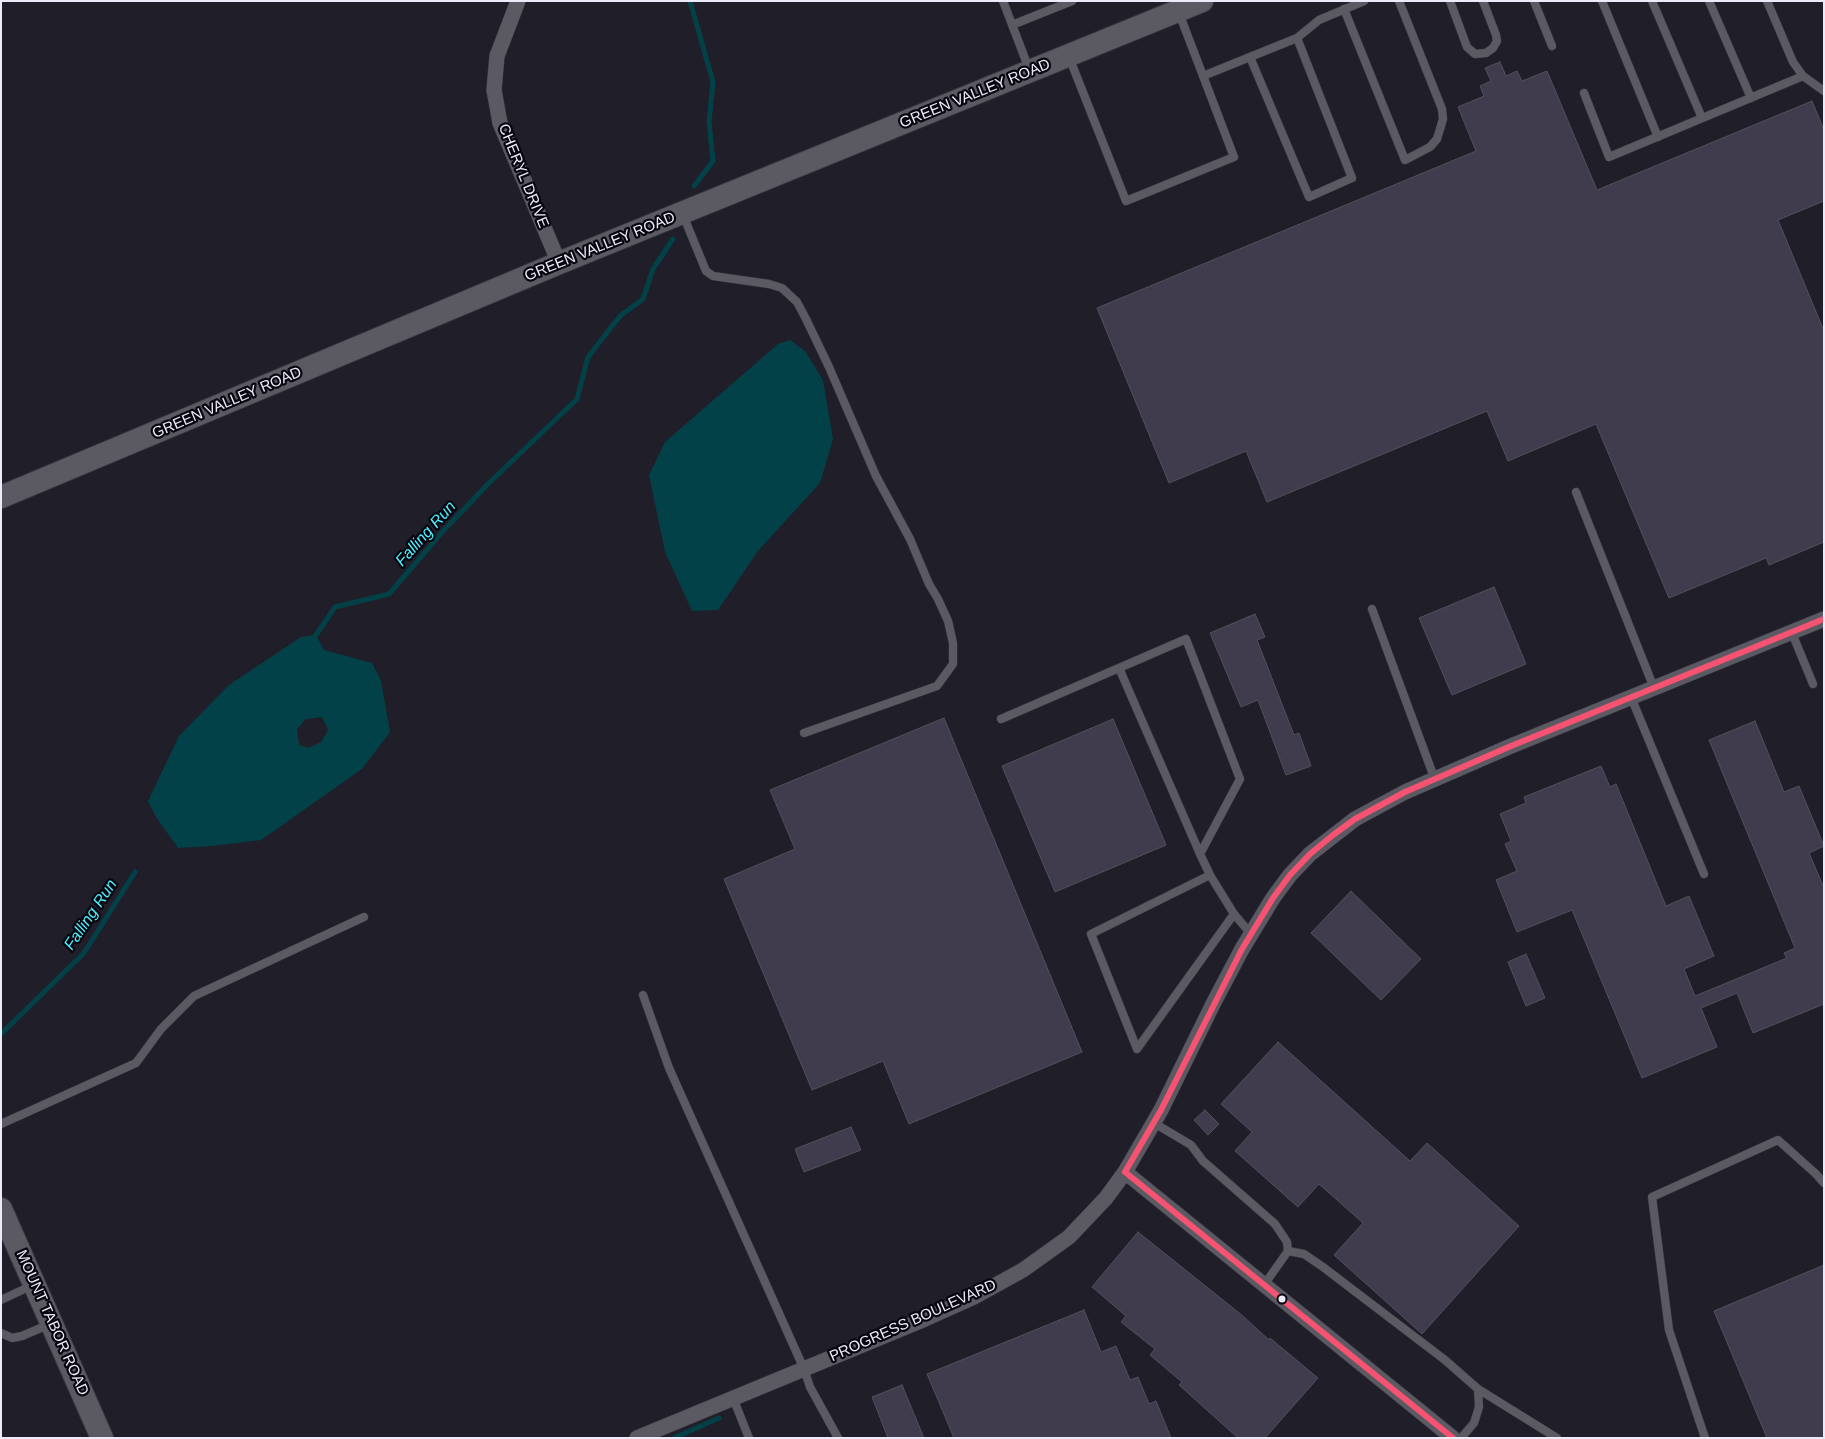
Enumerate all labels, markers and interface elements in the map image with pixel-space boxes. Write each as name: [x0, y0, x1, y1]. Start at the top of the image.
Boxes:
street label: GREEN VALLEY ROAD: [897, 56, 1053, 132]
street label: CHERYL DRIVE: [494, 121, 552, 231]
street label: GREEN VALLEY ROAD: [522, 209, 678, 285]
street label: GREEN VALLEY ROAD: [150, 363, 304, 443]
water label: Falling Run: [392, 498, 460, 570]
water label: Falling Run: [60, 876, 122, 954]
street label: MOUNT TABOR ROAD: [12, 1248, 92, 1398]
street label: PROGRESS BOULEVARD: [827, 1276, 999, 1366]
unlabelled marker: [1277, 1294, 1287, 1304]

